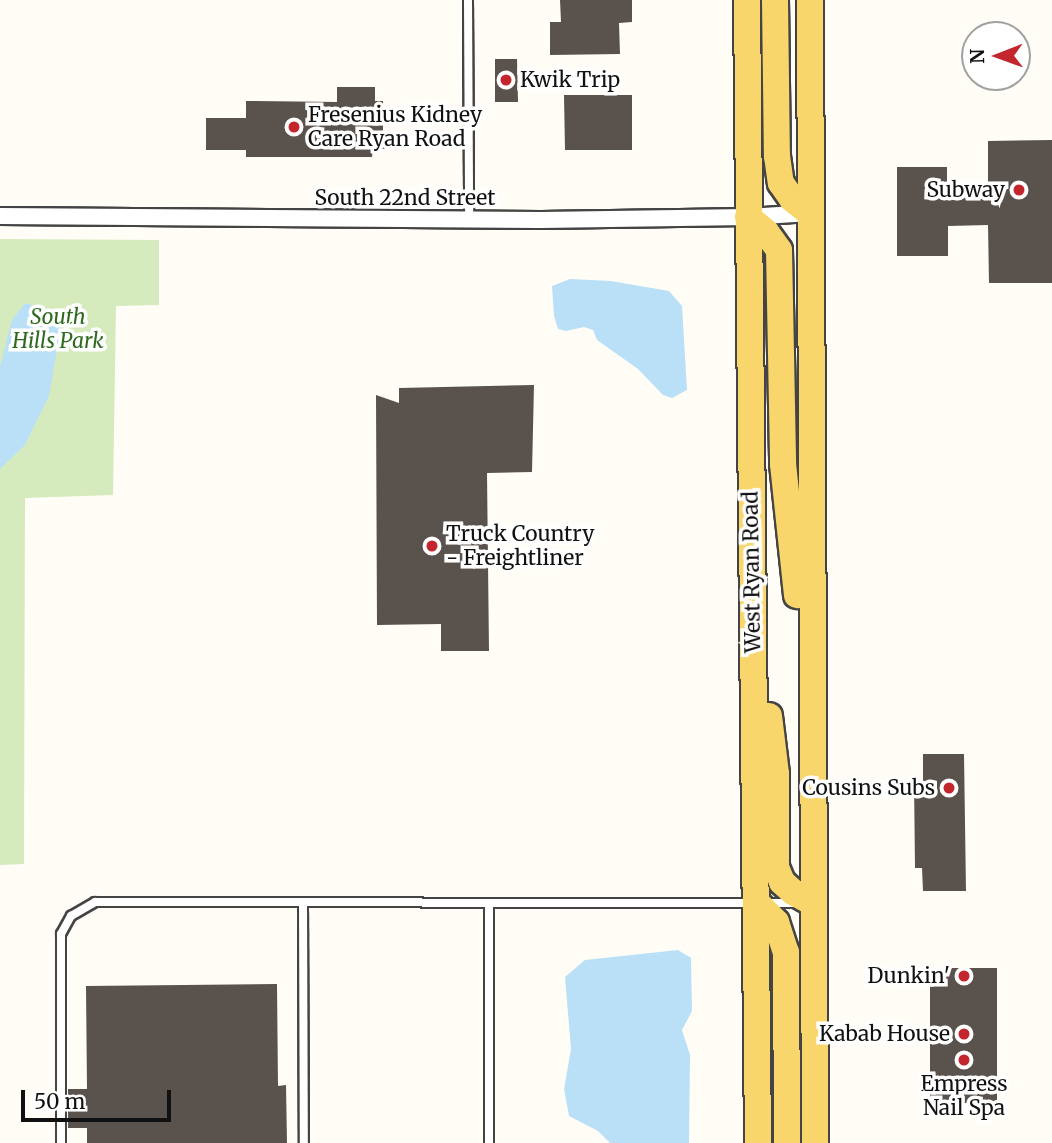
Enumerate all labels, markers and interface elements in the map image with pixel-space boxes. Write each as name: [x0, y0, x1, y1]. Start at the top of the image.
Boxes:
north arrow: [961, 21, 1031, 91]
text: N: [965, 49, 989, 64]
place label: Kwik Trip: [520, 67, 620, 93]
marker: Kwik Trip: [498, 72, 514, 88]
place label: Fresenius Kidney Care Ryan Road: [308, 102, 482, 152]
marker: Fresenius Kidney Care Ryan Road: [286, 119, 302, 135]
place label: Subway: [927, 177, 1005, 203]
marker: Subway: [1011, 182, 1027, 198]
street label: South 22nd Street: [315, 185, 495, 211]
park label: South Hills Park: [12, 304, 104, 354]
street label: West Ryan Road: [738, 491, 766, 653]
place label: Truck Country - Freightliner: [446, 521, 594, 571]
marker: Truck Country - Freightliner: [424, 538, 440, 554]
place label: Cousins Subs: [802, 775, 935, 801]
marker: Cousins Subs: [941, 780, 957, 796]
place label: Dunkin': [868, 963, 950, 989]
marker: Dunkin': [956, 968, 972, 984]
place label: Kabab House: [819, 1021, 950, 1047]
marker: Kabab House: [956, 1026, 972, 1042]
marker: Empress Nail Spa: [956, 1052, 972, 1068]
place label: Empress Nail Spa: [920, 1071, 1008, 1121]
scale bar: [24, 1076, 175, 1120]
text: 50 m: [34, 1088, 85, 1115]

